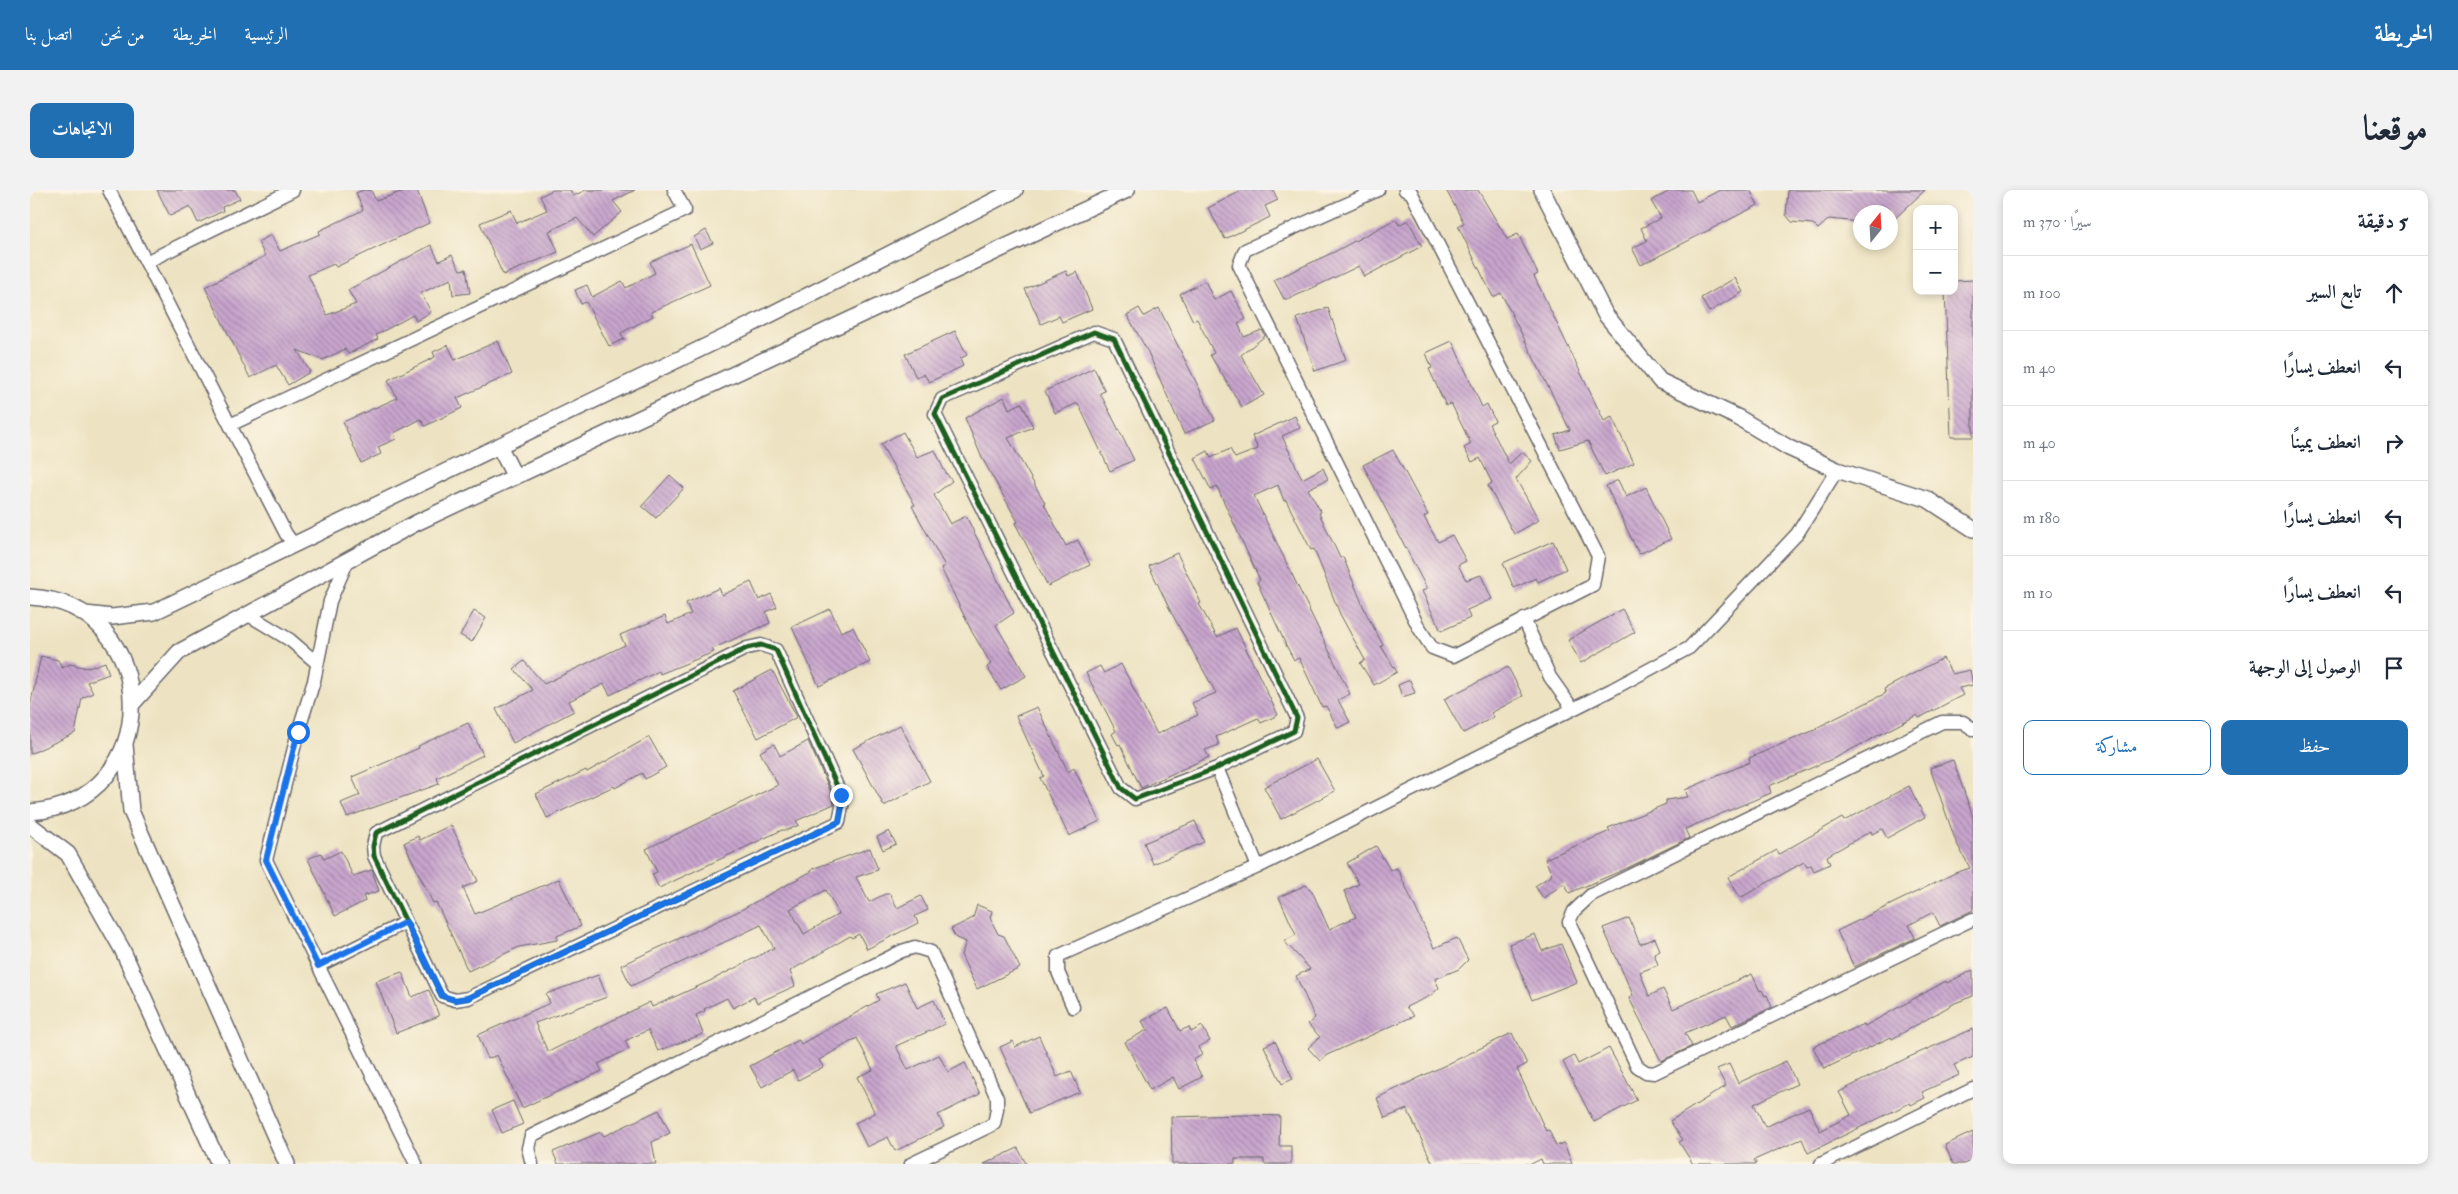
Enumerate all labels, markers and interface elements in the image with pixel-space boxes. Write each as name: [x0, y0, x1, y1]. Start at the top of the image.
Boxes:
text: الخريطة: [2375, 18, 2433, 49]
text: اتصل بنا: [25, 23, 72, 46]
text: من نحن: [100, 23, 145, 46]
text: الخريطة: [173, 23, 217, 46]
text: الرئيسية: [245, 23, 288, 46]
button: الاتجاهات: [30, 103, 134, 158]
text: موقعنا: [2363, 106, 2428, 150]
north arrow: [1853, 205, 1898, 250]
map controls: [1913, 205, 1958, 295]
button: +: [1913, 205, 1958, 250]
text: 5 دقيقة: [2358, 208, 2408, 235]
text: سيرًا · 370 m: [2023, 212, 2092, 232]
button: −: [1913, 250, 1958, 295]
icon: ahead: [2380, 279, 2408, 307]
text: تابع السير: [2307, 280, 2361, 304]
text: 100 m: [2023, 283, 2061, 303]
icon: left: [2380, 354, 2408, 382]
text: انعطف يسارًا: [2283, 355, 2361, 379]
text: 40 m: [2023, 358, 2056, 378]
icon: right: [2380, 429, 2408, 457]
text: انعطف يمينًا: [2291, 430, 2361, 454]
text: 40 m: [2023, 433, 2056, 453]
icon: left: [2380, 504, 2408, 532]
text: انعطف يسارًا: [2283, 505, 2361, 529]
text: 180 m: [2023, 508, 2060, 528]
icon: left: [2380, 579, 2408, 607]
text: انعطف يسارًا: [2283, 580, 2361, 604]
text: 10 m: [2023, 583, 2053, 603]
icon: arrive: [2380, 654, 2408, 682]
text: الوصول إلى الوجهة: [2249, 655, 2361, 679]
button: مشاركة: [2023, 720, 2211, 775]
button: حفظ: [2221, 720, 2408, 775]
route start: [287, 721, 310, 744]
route end: [830, 784, 853, 807]

